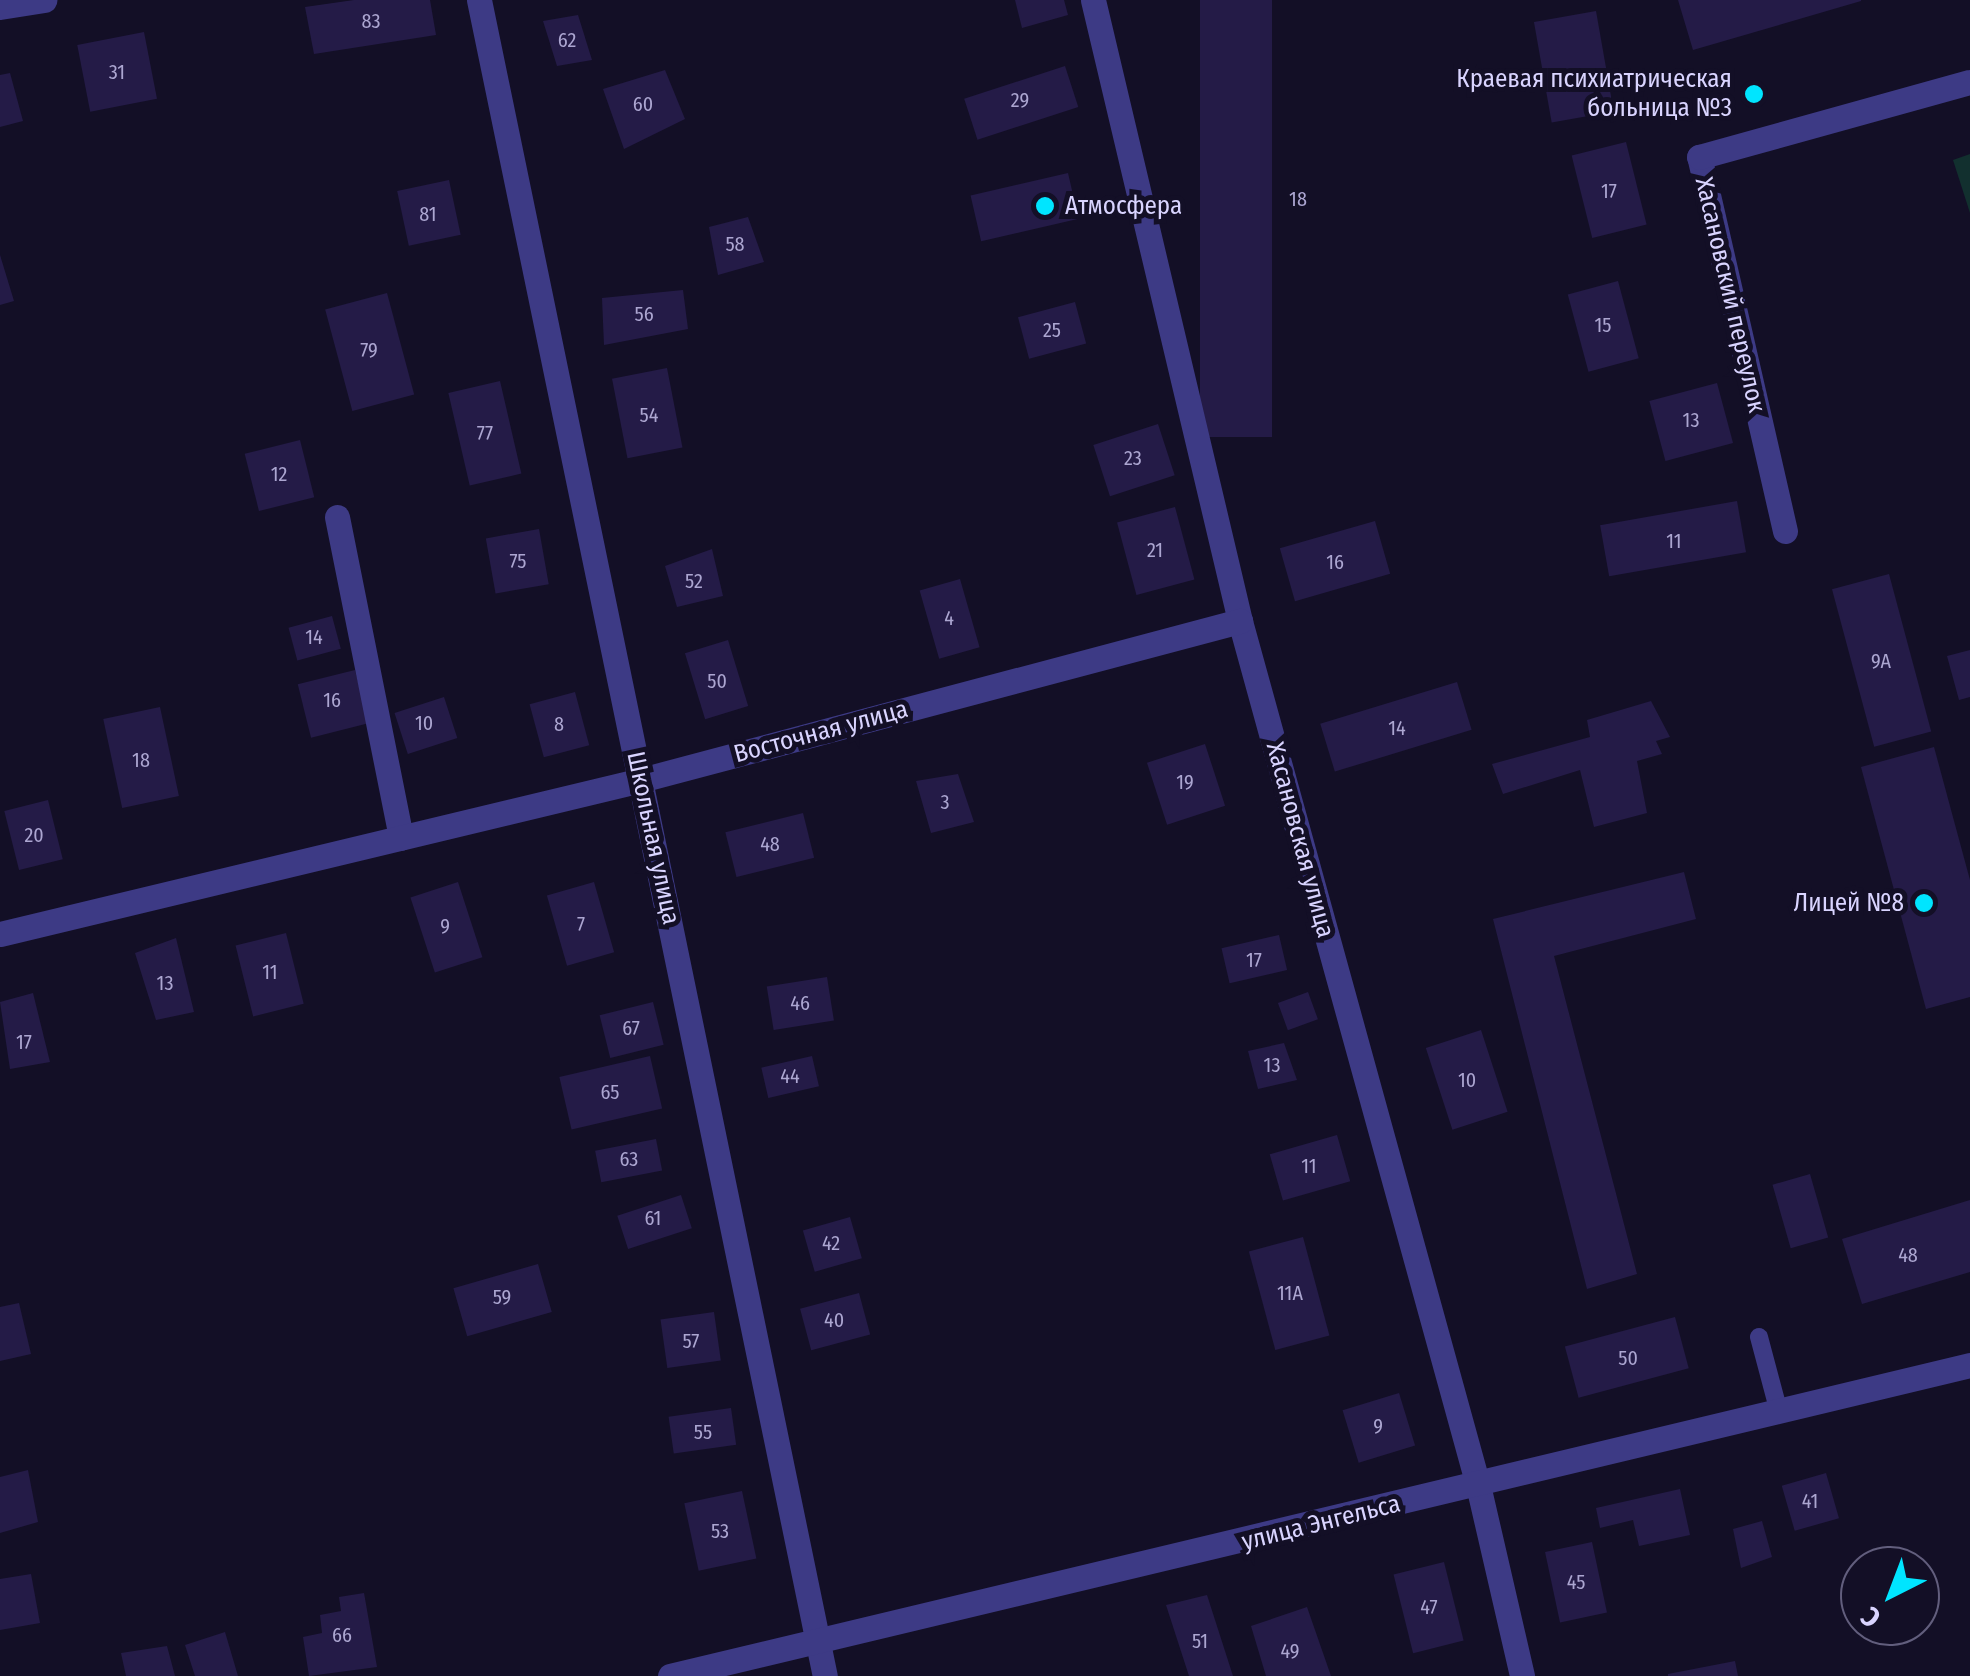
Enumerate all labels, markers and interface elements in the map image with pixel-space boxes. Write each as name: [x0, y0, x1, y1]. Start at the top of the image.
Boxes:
house number: 83: [361, 9, 381, 33]
house number: 62: [558, 28, 576, 52]
house number: 31: [109, 60, 125, 84]
place label: Краевая психиатрическая больница №3: [1456, 65, 1732, 124]
marker: Краевая психиатрическая больница №3: [1741, 81, 1767, 107]
house number: 29: [1011, 88, 1029, 112]
house number: 60: [633, 92, 653, 116]
street label: Хасановский переулок: [1688, 174, 1772, 416]
house number: 17: [1601, 179, 1617, 203]
house number: 18: [1289, 187, 1307, 211]
place label: Атмосфера: [1065, 191, 1182, 221]
marker: Атмосфера: [1034, 195, 1056, 217]
house number: 81: [419, 202, 437, 226]
house number: 58: [725, 232, 745, 256]
house number: 56: [634, 302, 654, 326]
house number: 15: [1595, 313, 1611, 337]
house number: 25: [1043, 318, 1061, 342]
house number: 79: [360, 338, 378, 362]
house number: 54: [640, 403, 658, 427]
house number: 13: [1683, 408, 1699, 432]
house number: 77: [477, 421, 493, 445]
house number: 23: [1124, 446, 1142, 470]
house number: 12: [271, 462, 287, 486]
house number: 11: [1666, 529, 1682, 553]
house number: 21: [1147, 538, 1163, 562]
house number: 75: [510, 549, 526, 573]
house number: 16: [1326, 550, 1344, 574]
house number: 52: [685, 569, 703, 593]
house number: 4: [944, 606, 954, 630]
house number: 14: [305, 625, 323, 649]
house number: 9А: [1871, 649, 1891, 673]
house number: 50: [707, 669, 727, 693]
house number: 16: [323, 688, 341, 712]
street label: Восточная улица: [731, 694, 911, 770]
house number: 10: [415, 711, 433, 735]
house number: 8: [554, 712, 564, 736]
house number: 14: [1388, 716, 1406, 740]
street label: Хасановская улица: [1259, 739, 1341, 941]
house number: 18: [132, 748, 150, 772]
street label: Школьная улица: [620, 749, 686, 927]
house number: 19: [1176, 770, 1194, 794]
house number: 3: [940, 790, 950, 814]
house number: 20: [24, 823, 44, 847]
house number: 48: [760, 832, 780, 856]
place label: Лицей №8: [1794, 888, 1904, 918]
marker: Лицей №8: [1913, 892, 1935, 914]
house number: 7: [577, 912, 585, 936]
house number: 9: [440, 914, 450, 938]
house number: 17: [1246, 948, 1262, 972]
house number: 11: [262, 960, 278, 984]
house number: 13: [157, 971, 173, 995]
house number: 46: [790, 991, 810, 1015]
house number: 67: [622, 1016, 640, 1040]
house number: 17: [16, 1030, 32, 1054]
house number: 13: [1264, 1053, 1280, 1077]
house number: 44: [780, 1064, 800, 1088]
house number: 10: [1458, 1068, 1476, 1092]
house number: 65: [601, 1080, 619, 1104]
house number: 63: [620, 1147, 638, 1171]
house number: 11: [1301, 1154, 1317, 1178]
house number: 61: [645, 1206, 661, 1230]
house number: 42: [822, 1231, 840, 1255]
house number: 48: [1898, 1243, 1918, 1267]
house number: 11А: [1277, 1281, 1303, 1305]
house number: 59: [493, 1285, 511, 1309]
house number: 40: [824, 1308, 844, 1332]
house number: 57: [683, 1329, 699, 1353]
house number: 50: [1618, 1346, 1638, 1370]
house number: 9: [1373, 1414, 1383, 1438]
house number: 55: [694, 1420, 712, 1444]
street label: улица Энгельса: [1239, 1489, 1403, 1557]
house number: 41: [1802, 1489, 1818, 1513]
house number: 53: [711, 1519, 729, 1543]
north arrow: [1840, 1546, 1940, 1646]
house number: 45: [1567, 1570, 1585, 1594]
house number: 47: [1420, 1595, 1438, 1619]
text: С: [1854, 1600, 1887, 1634]
house number: 66: [332, 1623, 352, 1647]
house number: 51: [1192, 1629, 1208, 1653]
house number: 49: [1280, 1639, 1300, 1663]

